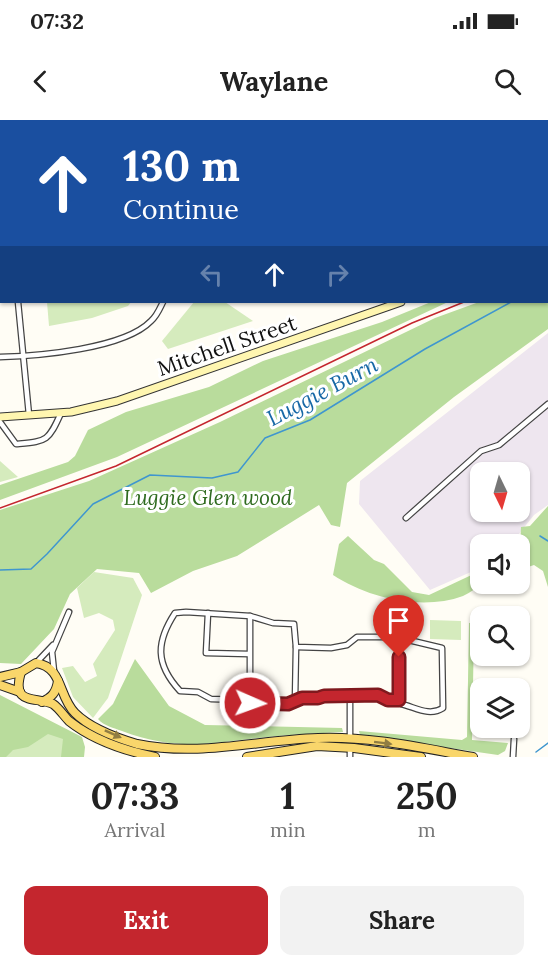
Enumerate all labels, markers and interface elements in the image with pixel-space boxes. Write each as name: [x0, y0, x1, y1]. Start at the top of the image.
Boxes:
text: 07:32: [30, 7, 84, 35]
text: Waylane: [220, 64, 328, 98]
icon: back: [24, 65, 57, 98]
icon: search: [491, 65, 524, 98]
text: 130 m: [123, 139, 240, 193]
icon: ahead: [24, 144, 102, 222]
text: Continue: [123, 192, 239, 226]
icon: left: [195, 258, 228, 291]
icon: ahead: [258, 258, 291, 291]
icon: right: [321, 258, 354, 291]
street label: Mitchell Street: [154, 309, 301, 382]
water label: Luggie Burn: [262, 350, 383, 432]
north arrow: [470, 462, 530, 522]
map controls: [470, 462, 530, 738]
park label: Luggie Glen wood: [123, 484, 293, 511]
button: sound: [470, 534, 530, 594]
pin: [373, 595, 424, 657]
icon: arrive: [382, 604, 415, 637]
button: search: [470, 606, 530, 666]
position arrow: [218, 671, 282, 735]
button: layers: [470, 678, 530, 738]
one-way arrow: [104, 729, 122, 739]
one-way arrow: [374, 738, 393, 747]
text: 07:33: [90, 773, 180, 819]
text: 1: [280, 773, 295, 819]
text: 250: [396, 773, 458, 819]
text: Arrival: [104, 817, 166, 842]
text: min: [270, 817, 306, 842]
text: m: [418, 817, 436, 842]
button: Exit: [24, 886, 268, 955]
button: Share: [280, 886, 524, 955]

